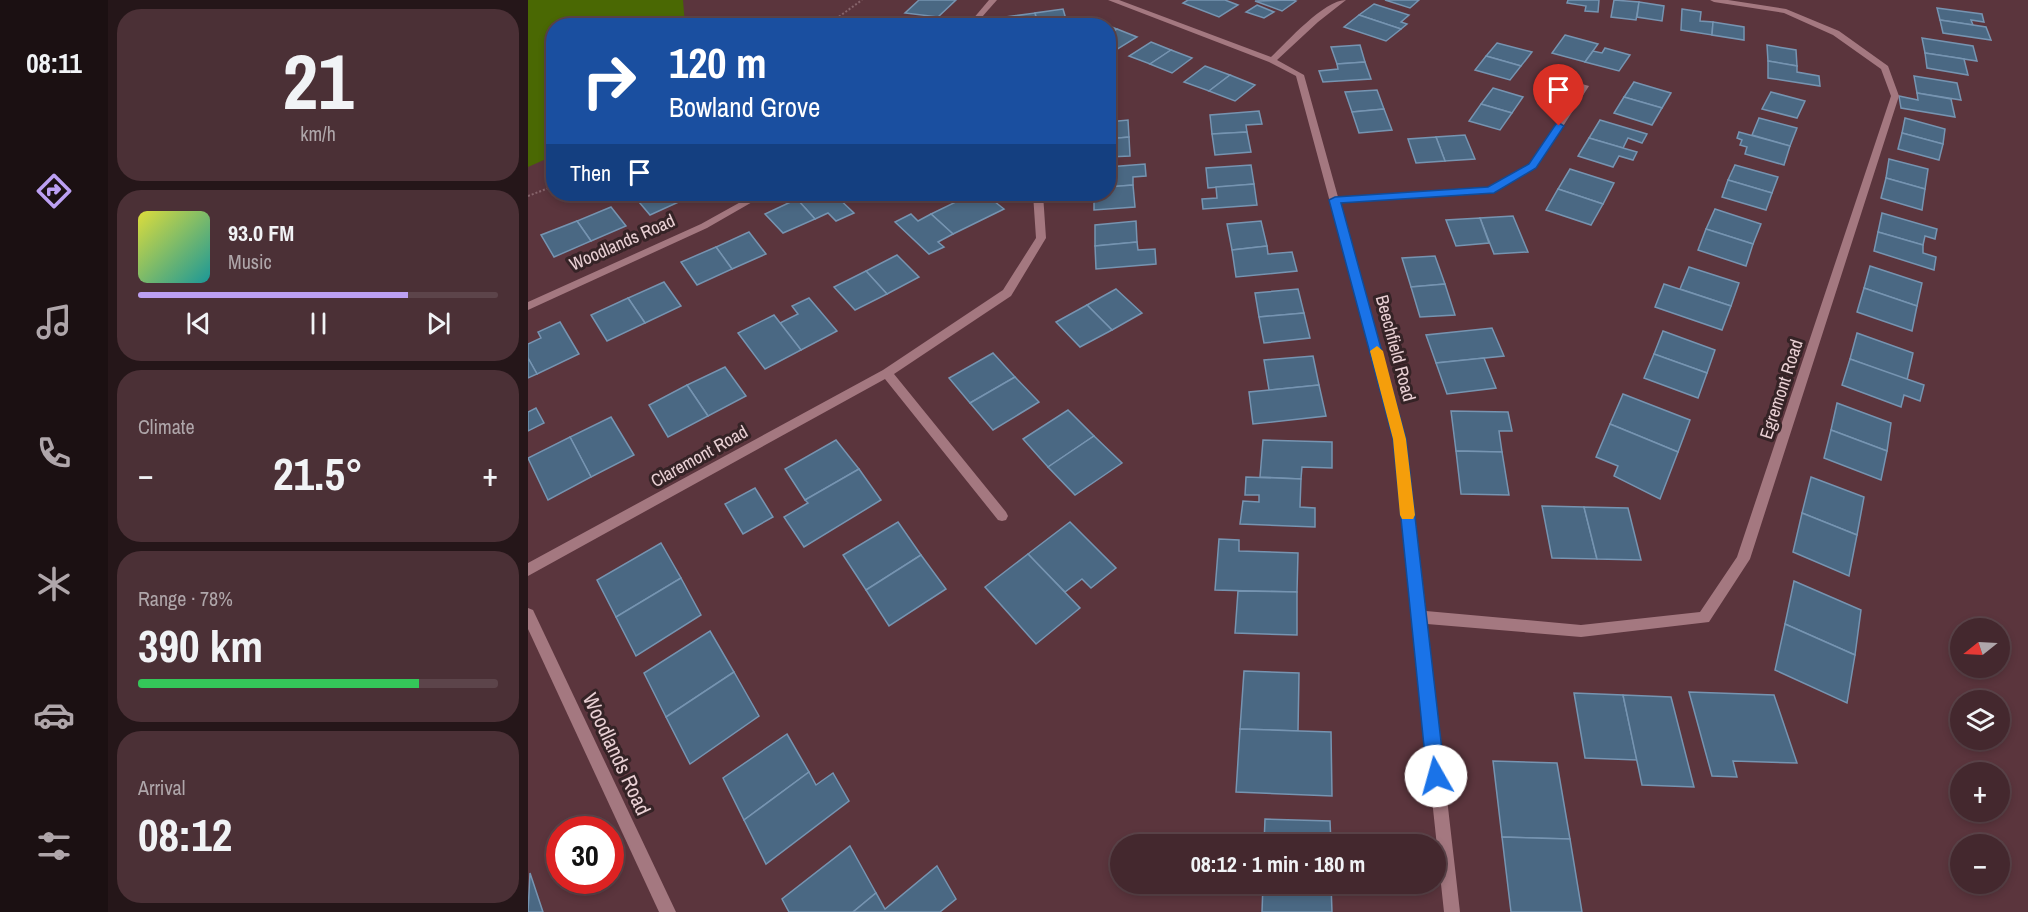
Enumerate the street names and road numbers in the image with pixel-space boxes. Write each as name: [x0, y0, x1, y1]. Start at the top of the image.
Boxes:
street label: Woodlands Road: [565, 208, 679, 276]
street label: Beechfield Road: [1370, 292, 1422, 404]
street label: Egremont Road: [1753, 336, 1809, 442]
street label: Claremont Road: [646, 419, 752, 493]
street label: Woodlands Road: [576, 688, 658, 820]

